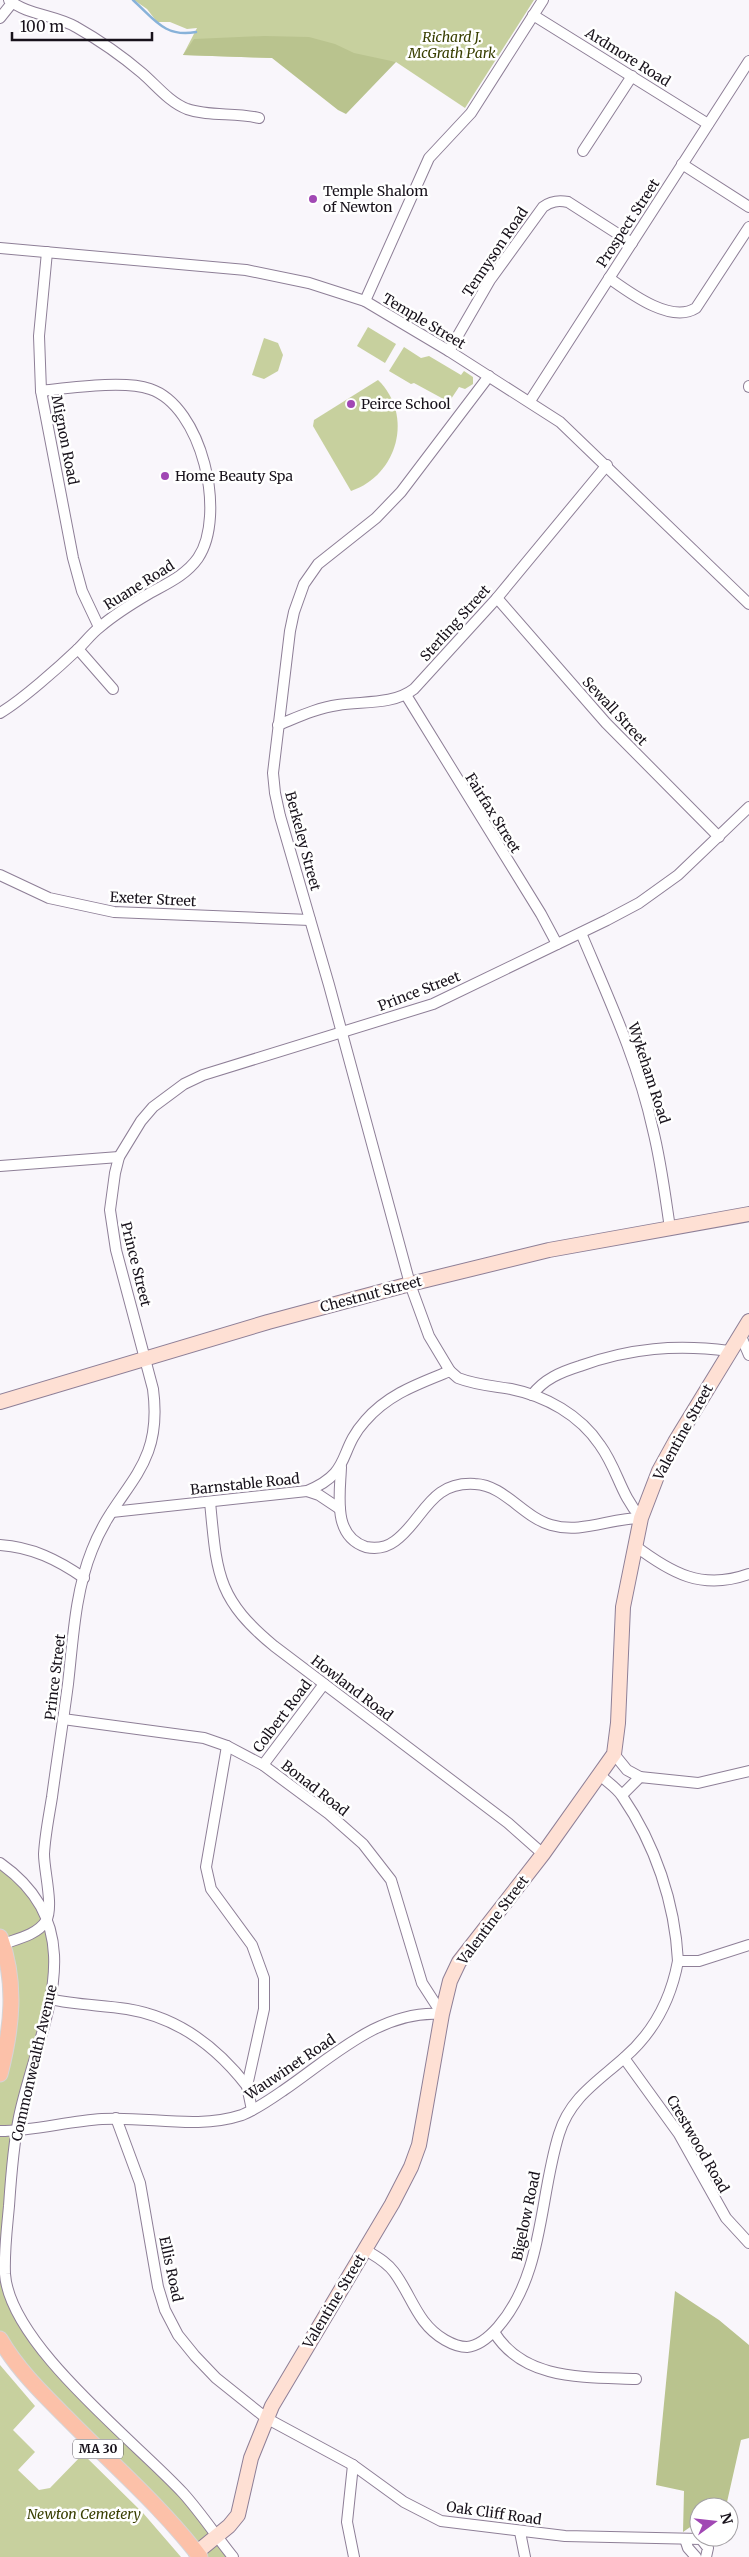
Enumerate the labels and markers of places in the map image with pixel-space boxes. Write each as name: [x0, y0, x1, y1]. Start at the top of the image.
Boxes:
place label: Temple Shalom of Newton: [323, 182, 428, 216]
marker: Temple Shalom of Newton: [307, 193, 319, 205]
place label: Peirce School: [361, 395, 451, 413]
marker: Peirce School: [345, 398, 357, 410]
place label: Home Beauty Spa: [175, 467, 294, 485]
marker: Home Beauty Spa: [159, 470, 171, 482]

